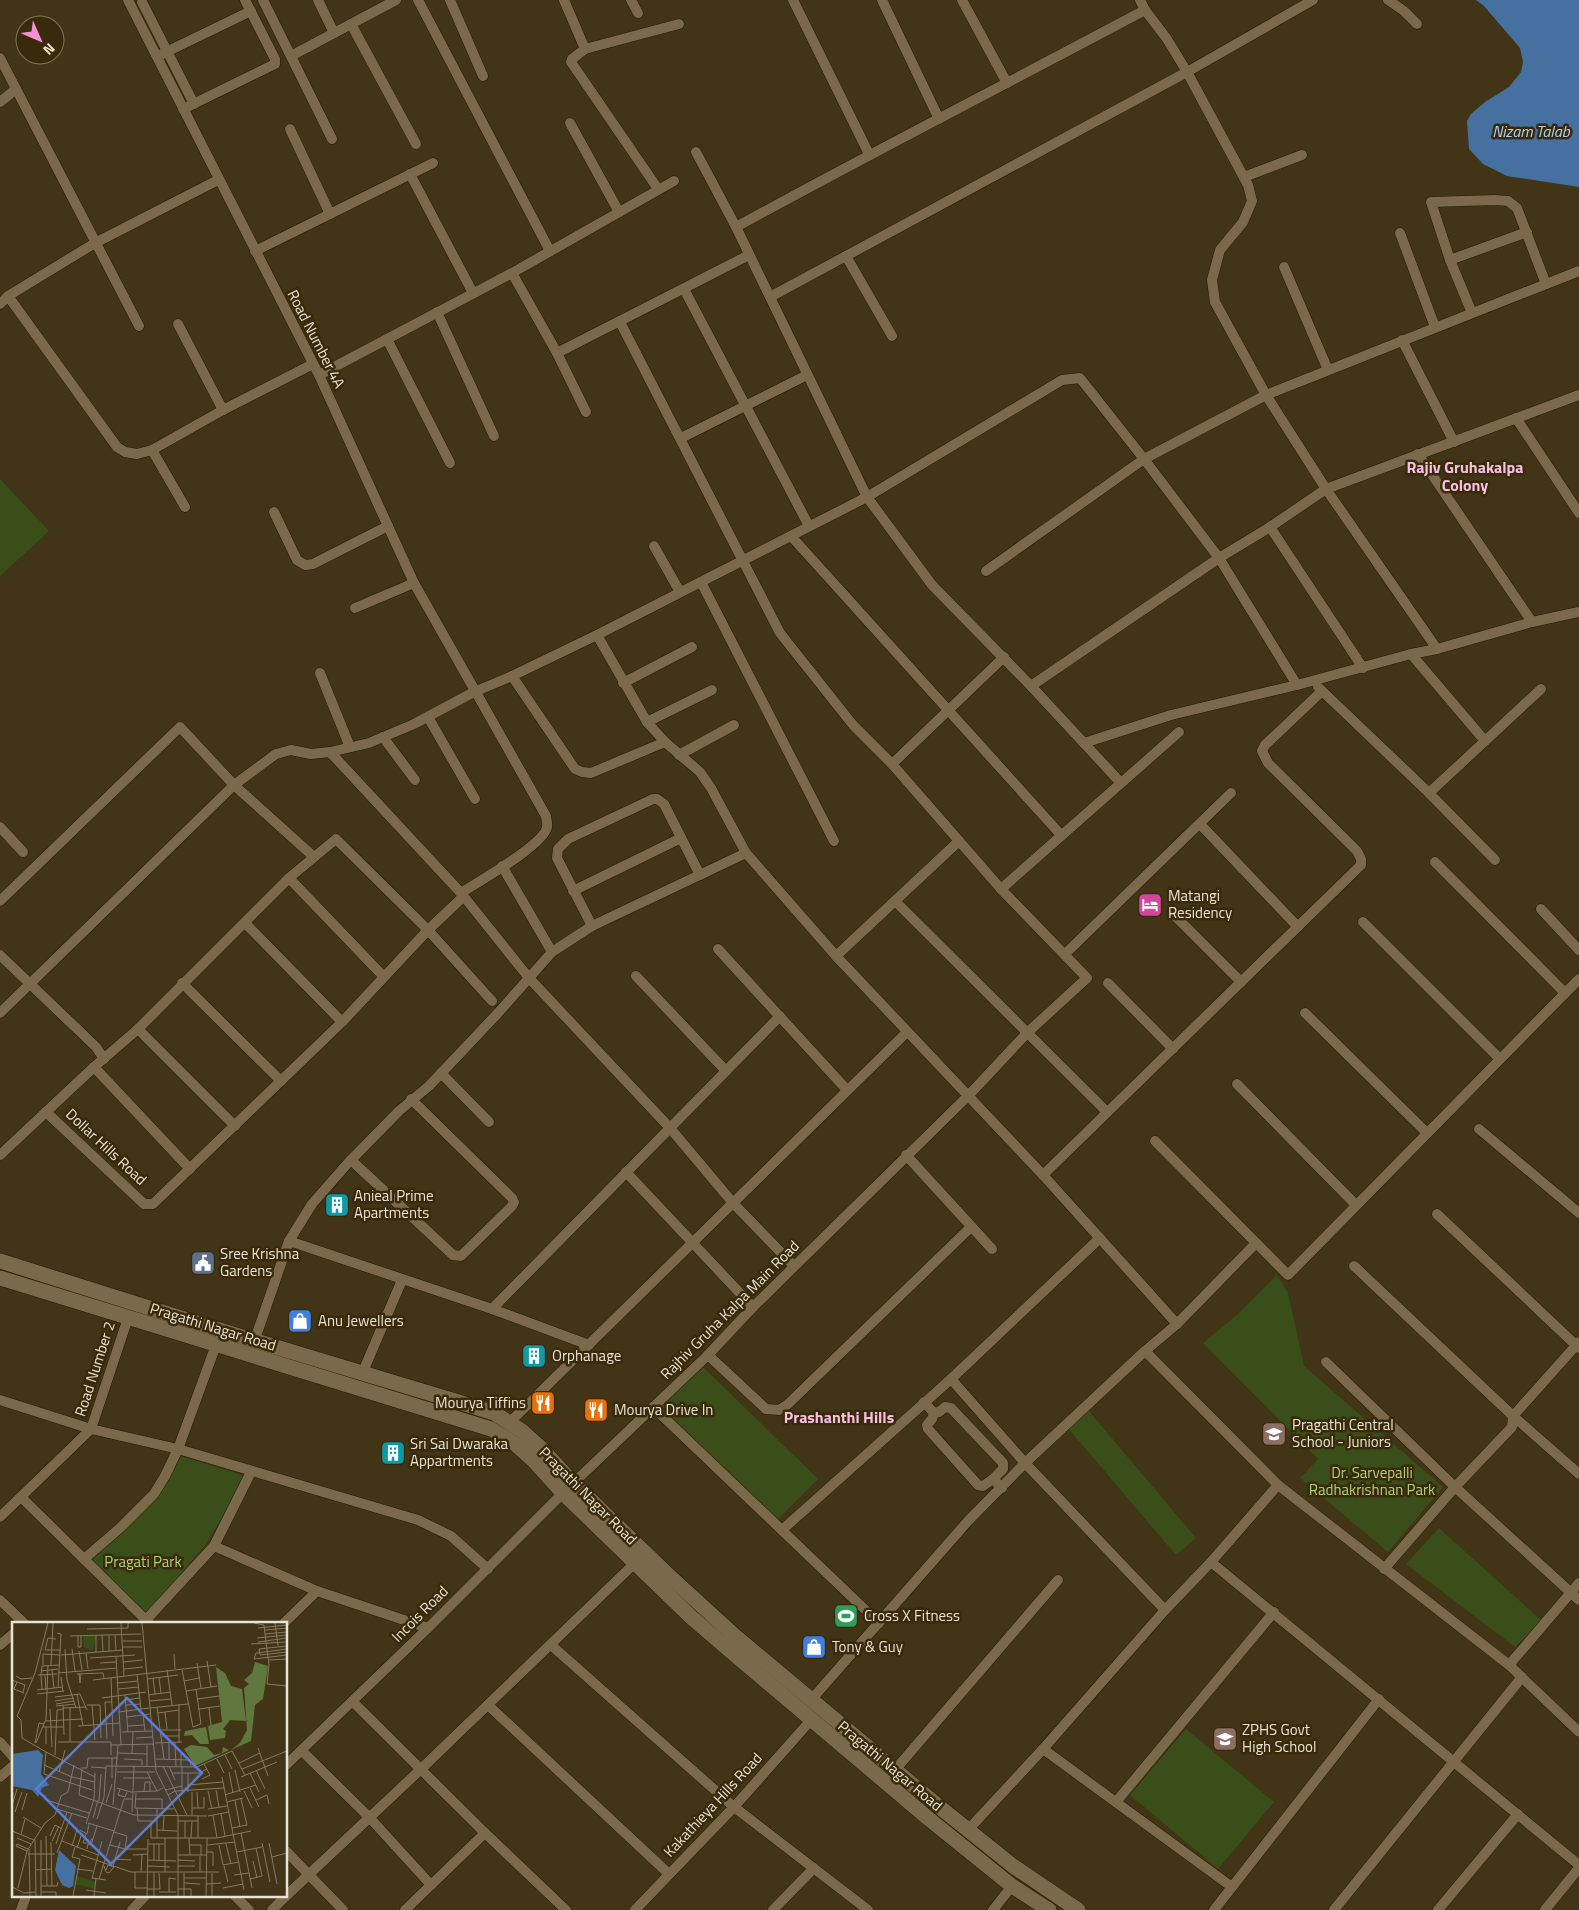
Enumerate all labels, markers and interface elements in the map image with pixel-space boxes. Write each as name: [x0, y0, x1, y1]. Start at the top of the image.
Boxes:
north arrow: [15, 15, 65, 65]
text: N: [39, 39, 60, 60]
water label: Nizam Talab: [1492, 119, 1571, 143]
street label: Road Number 4A: [282, 286, 351, 392]
district label: Rajiv Gruhakalpa Colony: [1407, 455, 1524, 497]
place label: Matangi Residency: [1168, 884, 1232, 924]
hotel icon: Matangi Residency: [1137, 892, 1163, 918]
street label: Dollar Hills Road: [61, 1103, 152, 1190]
place label: Anieal Prime Apartments: [354, 1184, 434, 1224]
building icon: Anieal Prime Apartments: [324, 1192, 350, 1218]
street label: Rajhiv Gruha Kalpa Main Road: [655, 1235, 804, 1384]
place label: Sree Krishna Gardens: [220, 1242, 300, 1282]
public building icon: Sree Krishna Gardens: [190, 1250, 216, 1276]
street label: Pragathi Nagar Road: [147, 1296, 279, 1357]
shop icon: Anu Jewellers: [287, 1308, 313, 1334]
place label: Anu Jewellers: [318, 1309, 404, 1332]
street label: Road Number 2: [68, 1318, 121, 1419]
building icon: Orphanage: [521, 1343, 547, 1369]
place label: Orphanage: [552, 1344, 621, 1367]
restaurant icon: Mourya Tiffins: [530, 1390, 556, 1416]
place label: Mourya Tiffins: [435, 1391, 526, 1414]
restaurant icon: Mourya Drive In: [583, 1397, 609, 1423]
place label: Mourya Drive In: [614, 1398, 713, 1421]
district label: Prashanthi Hills: [784, 1405, 894, 1429]
place label: Pragathi Central School - Juniors: [1292, 1413, 1394, 1453]
school or university icon: Pragathi Central School - Juniors: [1261, 1421, 1287, 1447]
place label: Sri Sai Dwaraka Appartments: [410, 1432, 509, 1472]
building icon: Sri Sai Dwaraka Appartments: [380, 1440, 406, 1466]
street label: Pragathi Nagar Road: [534, 1441, 643, 1550]
park label: Dr. Sarvepalli Radhakrishnan Park: [1309, 1461, 1435, 1501]
park label: Pragati Park: [104, 1550, 182, 1573]
street label: Incois Road: [386, 1580, 453, 1647]
sports icon: Cross X Fitness: [833, 1603, 859, 1629]
place label: Cross X Fitness: [864, 1604, 960, 1627]
inset map: [12, 1622, 288, 1898]
shop icon: Tony & Guy: [801, 1634, 827, 1660]
place label: Tony & Guy: [832, 1635, 903, 1658]
street label: Pragathi Nagar Road: [833, 1715, 948, 1816]
place label: ZPHS Govt High School: [1242, 1718, 1317, 1758]
school or university icon: ZPHS Govt High School: [1212, 1726, 1238, 1752]
street label: Kakathieya Hills Road: [658, 1747, 767, 1862]

